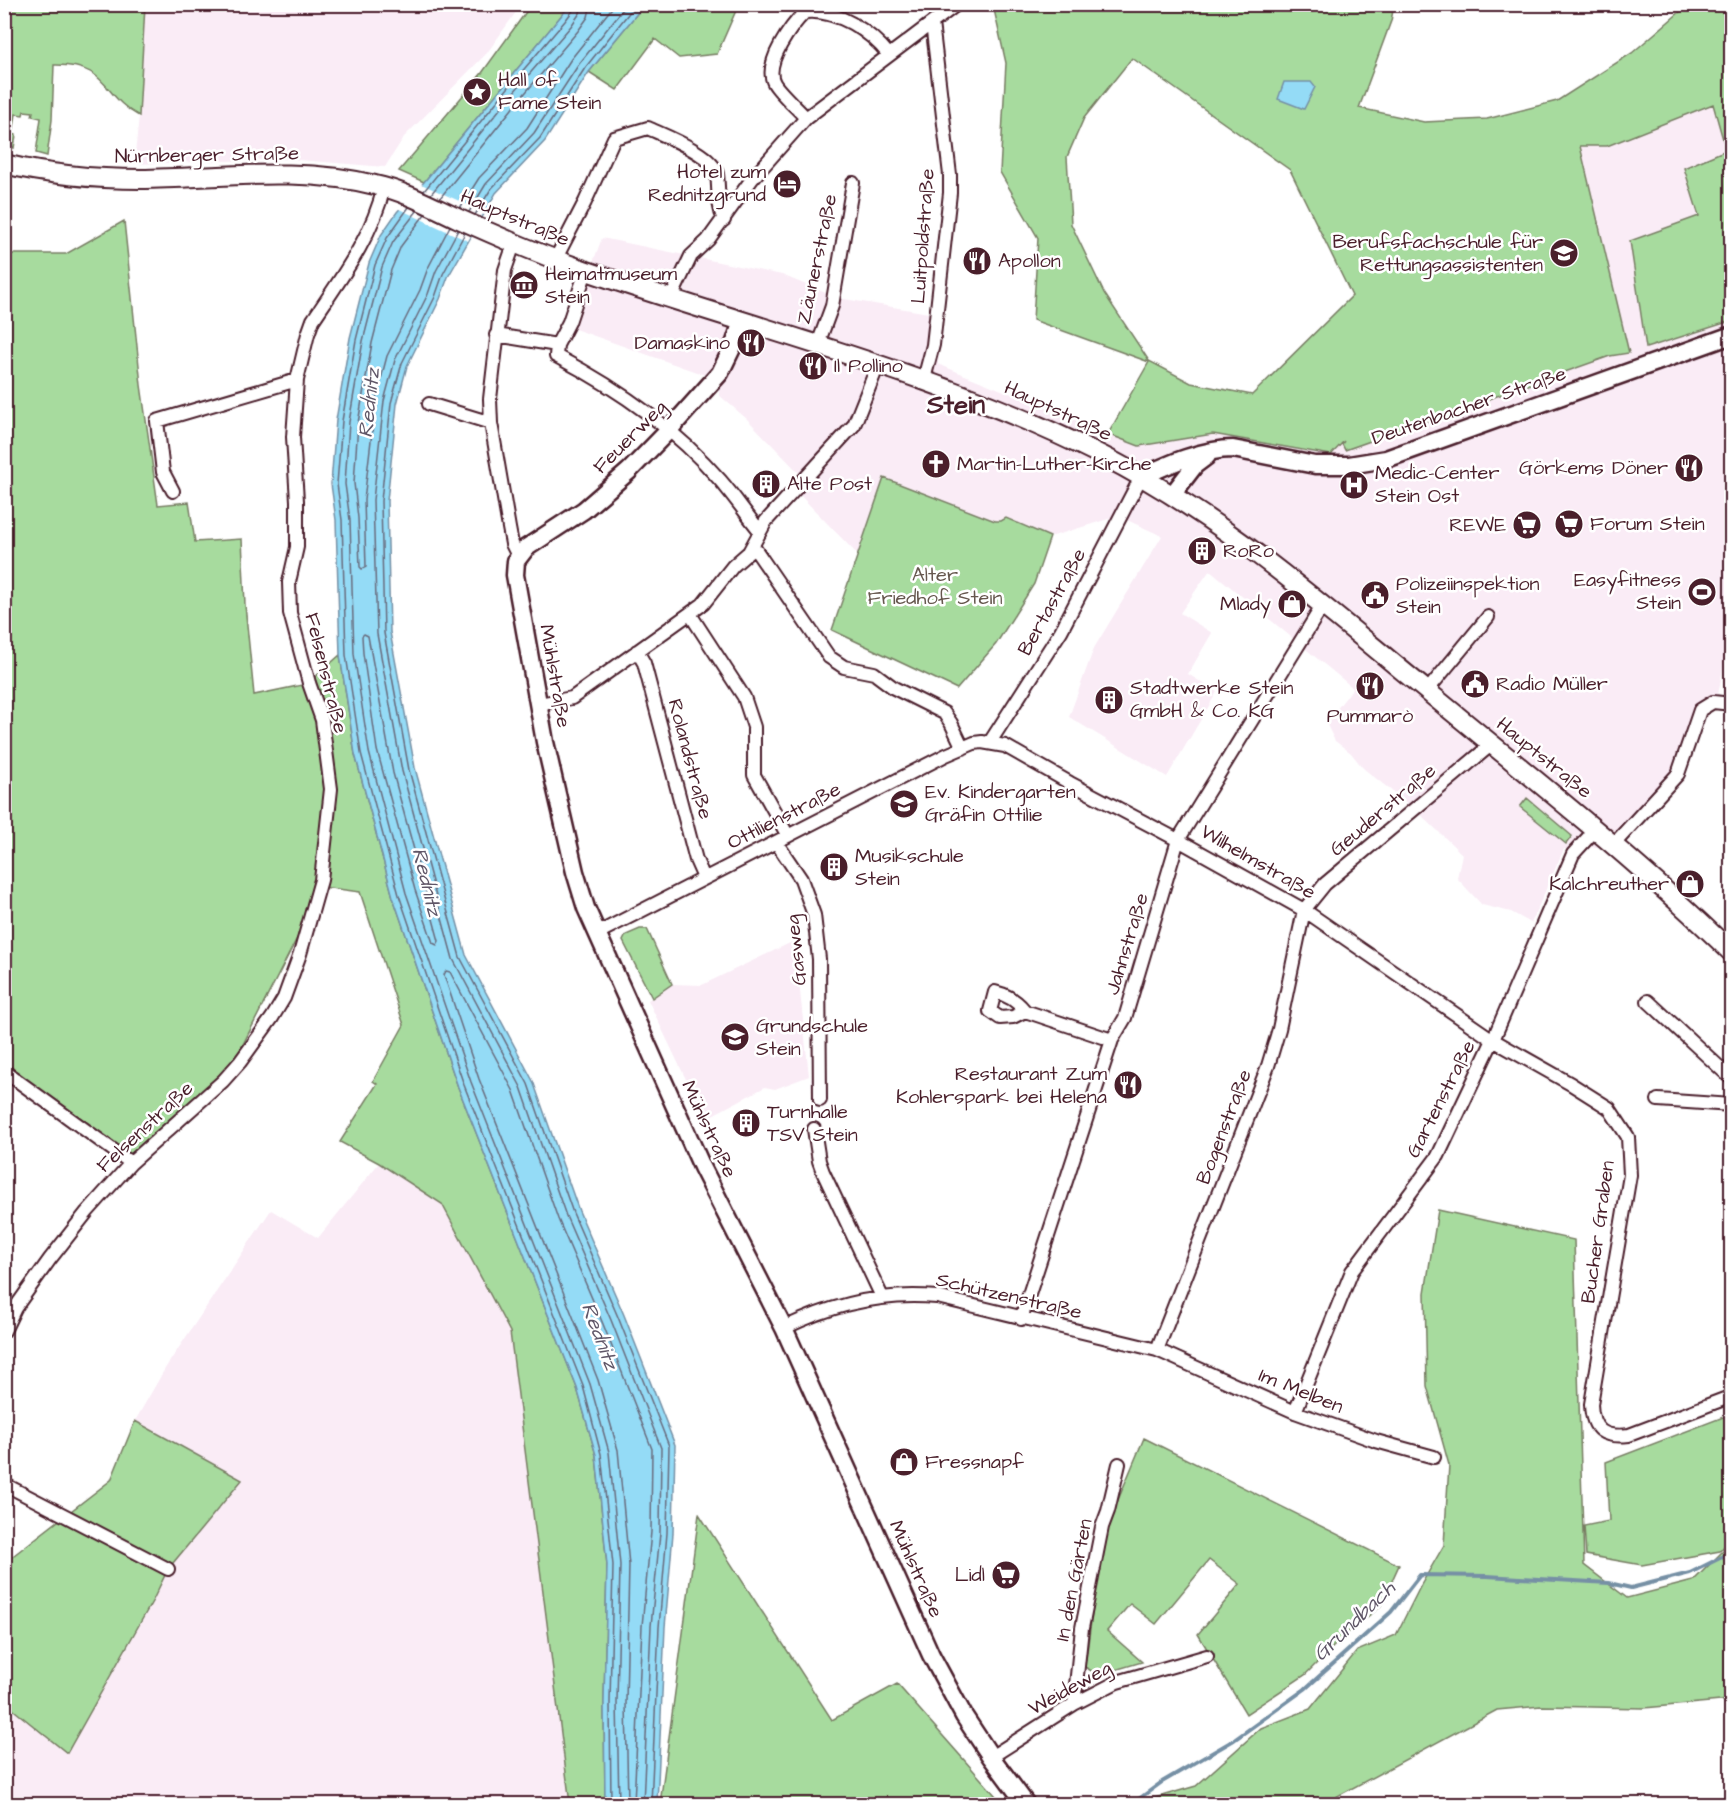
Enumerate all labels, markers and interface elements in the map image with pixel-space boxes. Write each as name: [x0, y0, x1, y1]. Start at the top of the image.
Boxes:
place label: Hall of Fame Stein: [498, 66, 601, 117]
place icon: Hall of Fame Stein: [461, 76, 493, 108]
street label: Nürnberger Straße: [115, 139, 300, 172]
place label: Hotel zum Rednitzgrund: [648, 158, 766, 210]
street label: Luitpoldstraße: [904, 167, 942, 304]
hotel icon: Hotel zum Rednitzgrund: [771, 168, 803, 200]
street label: Hauptstraße: [456, 182, 574, 254]
street label: Zäunerstraße: [790, 191, 844, 327]
place label: Berufsfachschule für Rettungsassistenten: [1332, 228, 1543, 280]
school or university icon: Berufsfachschule für Rettungsassistenten: [1548, 237, 1580, 269]
restaurant icon: Apollon: [961, 245, 993, 277]
place label: Apollon: [998, 247, 1061, 275]
place label: Heimatmuseum Stein: [545, 260, 678, 311]
museum icon: Heimatmuseum Stein: [508, 269, 540, 301]
restaurant icon: Damaskino: [735, 327, 767, 359]
place label: Damaskino: [635, 329, 730, 357]
restaurant icon: Il Pollino: [797, 350, 829, 382]
place label: Il Pollino: [834, 352, 903, 380]
street label: Deutenbacher Straße: [1368, 360, 1570, 452]
water label: Rednitz: [351, 365, 387, 439]
street label: Hauptstraße: [999, 374, 1117, 448]
district label: Stein: [926, 387, 985, 423]
street label: Feuerweg: [587, 394, 674, 481]
church icon: Martin-Luther-Kirche: [920, 448, 952, 480]
place label: Martin-Luther-Kirche: [957, 450, 1152, 478]
restaurant icon: Görkems Döner: [1673, 452, 1705, 484]
place label: Görkems Döner: [1519, 454, 1668, 482]
place label: Medic-Center Stein Ost: [1375, 459, 1499, 510]
building icon: Alte Post: [750, 468, 782, 500]
hospital icon: Medic-Center Stein Ost: [1338, 469, 1370, 501]
place label: Alte Post: [787, 470, 872, 498]
supermarket icon: Forum Stein: [1553, 508, 1585, 540]
supermarket icon: REWE: [1511, 509, 1543, 541]
place label: Forum Stein: [1590, 510, 1705, 538]
place label: REWE: [1449, 511, 1506, 539]
building icon: RoRo: [1186, 535, 1218, 567]
place label: RoRo: [1223, 537, 1274, 565]
street label: Bertastraße: [1011, 543, 1093, 661]
park label: Alter Friedhof Stein: [868, 561, 1002, 612]
place label: Easyfitness Stein: [1574, 566, 1681, 617]
place label: Polizeiinspektion Stein: [1396, 570, 1540, 621]
sports icon: Easyfitness Stein: [1686, 576, 1718, 608]
public building icon: Polizeiinspektion Stein: [1359, 579, 1391, 611]
shop icon: Mlady: [1276, 588, 1308, 620]
place label: Mlady: [1220, 590, 1271, 619]
street label: Felsenstraße: [298, 610, 355, 736]
street label: Mühlstraße: [532, 622, 578, 730]
public building icon: Radio Müller: [1459, 668, 1491, 700]
restaurant icon: Pummarò: [1354, 670, 1386, 702]
place label: Radio Müller: [1496, 670, 1608, 698]
place label: Stadtwerke Stein GmbH & Co. KG: [1130, 674, 1293, 725]
building icon: Stadtwerke Stein GmbH & Co. KG: [1093, 684, 1125, 716]
street label: Rolandstraße: [660, 696, 720, 822]
place label: Pummarò: [1327, 702, 1413, 730]
street label: Hauptstraße: [1490, 711, 1598, 806]
street label: Geuderstraße: [1324, 757, 1442, 863]
street label: Ottilienstraße: [722, 775, 846, 857]
place label: Ev. Kindergarten Gräfin Ottilie: [925, 778, 1076, 829]
school or university icon: Ev. Kindergarten Gräfin Ottilie: [888, 788, 920, 820]
street label: Wilhelmstraße: [1195, 818, 1321, 906]
place label: Musikschule Stein: [855, 842, 964, 893]
water label: Rednitz: [405, 845, 450, 921]
building icon: Musikschule Stein: [818, 851, 850, 883]
shop icon: Kalchreuther: [1674, 868, 1706, 900]
place label: Kalchreuther: [1549, 870, 1669, 898]
street label: Jahnstraße: [1098, 890, 1156, 998]
street label: Gasweg: [778, 913, 815, 987]
place label: Grundschule Stein: [756, 1012, 868, 1063]
school or university icon: Grundschule Stein: [719, 1021, 751, 1053]
street label: Gartenstraße: [1399, 1035, 1483, 1163]
place label: Restaurant Zum Kohlerspark bei Helena: [896, 1060, 1107, 1111]
street label: Bogenstraße: [1189, 1065, 1260, 1189]
restaurant icon: Restaurant Zum Kohlerspark bei Helena: [1112, 1069, 1144, 1101]
street label: Felsenstraße: [90, 1075, 200, 1179]
street label: Mühlstraße: [674, 1076, 744, 1182]
place label: Turnhalle TSV Stein: [767, 1098, 858, 1149]
building icon: Turnhalle TSV Stein: [730, 1107, 762, 1139]
street label: Bucher Graben: [1574, 1159, 1622, 1305]
street label: Schützenstraße: [933, 1266, 1085, 1326]
water label: Rednitz: [574, 1298, 627, 1375]
street label: Im Melben: [1254, 1361, 1348, 1421]
shop icon: Fressnapf: [888, 1446, 920, 1478]
place label: Fressnapf: [925, 1448, 1024, 1476]
street label: Mühlstraße: [882, 1516, 950, 1622]
street label: In den Gärten: [1048, 1516, 1100, 1644]
supermarket icon: Lidl: [990, 1559, 1022, 1591]
place label: Lidl: [955, 1561, 985, 1589]
water label: Grundbach: [1306, 1573, 1403, 1668]
street label: Weideweg: [1023, 1654, 1117, 1723]

